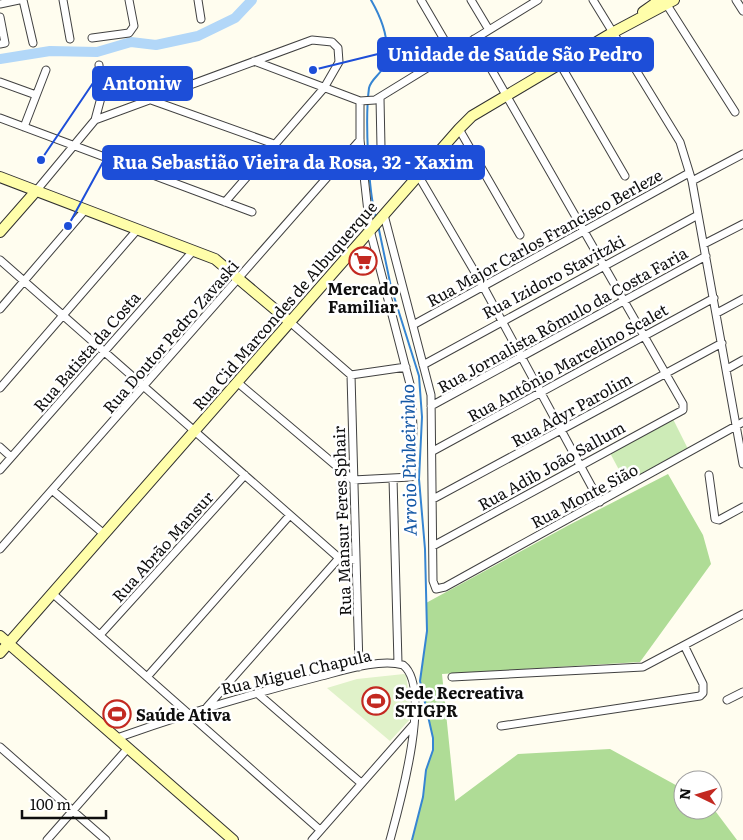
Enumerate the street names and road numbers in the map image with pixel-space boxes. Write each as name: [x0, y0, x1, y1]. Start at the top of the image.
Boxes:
street label: Rua Major Carlos Francisco Berleze: [422, 162, 666, 312]
street label: Rua Cid Marcondes de Albuquerque: [186, 195, 382, 415]
street label: Rua Izidoro Stavitzki: [477, 228, 629, 324]
street label: Rua Jornalista Rômulo da Costa Faria: [433, 240, 692, 398]
street label: Rua Doutor Pedro Zavaski: [96, 254, 244, 418]
street label: Rua Batista da Costa: [27, 285, 145, 416]
street label: Rua Antônio Marcelino Scalet: [462, 297, 672, 427]
street label: Rua Adyr Parolim: [506, 366, 636, 452]
street label: Rua Adib João Sallum: [473, 414, 629, 516]
street label: Rua Mansur Feres Sphair: [326, 425, 356, 616]
street label: Rua Monte Sião: [526, 457, 642, 533]
street label: Rua Abrão Mansur: [106, 485, 219, 607]
street label: Rua Miguel Chapula: [218, 642, 374, 700]

